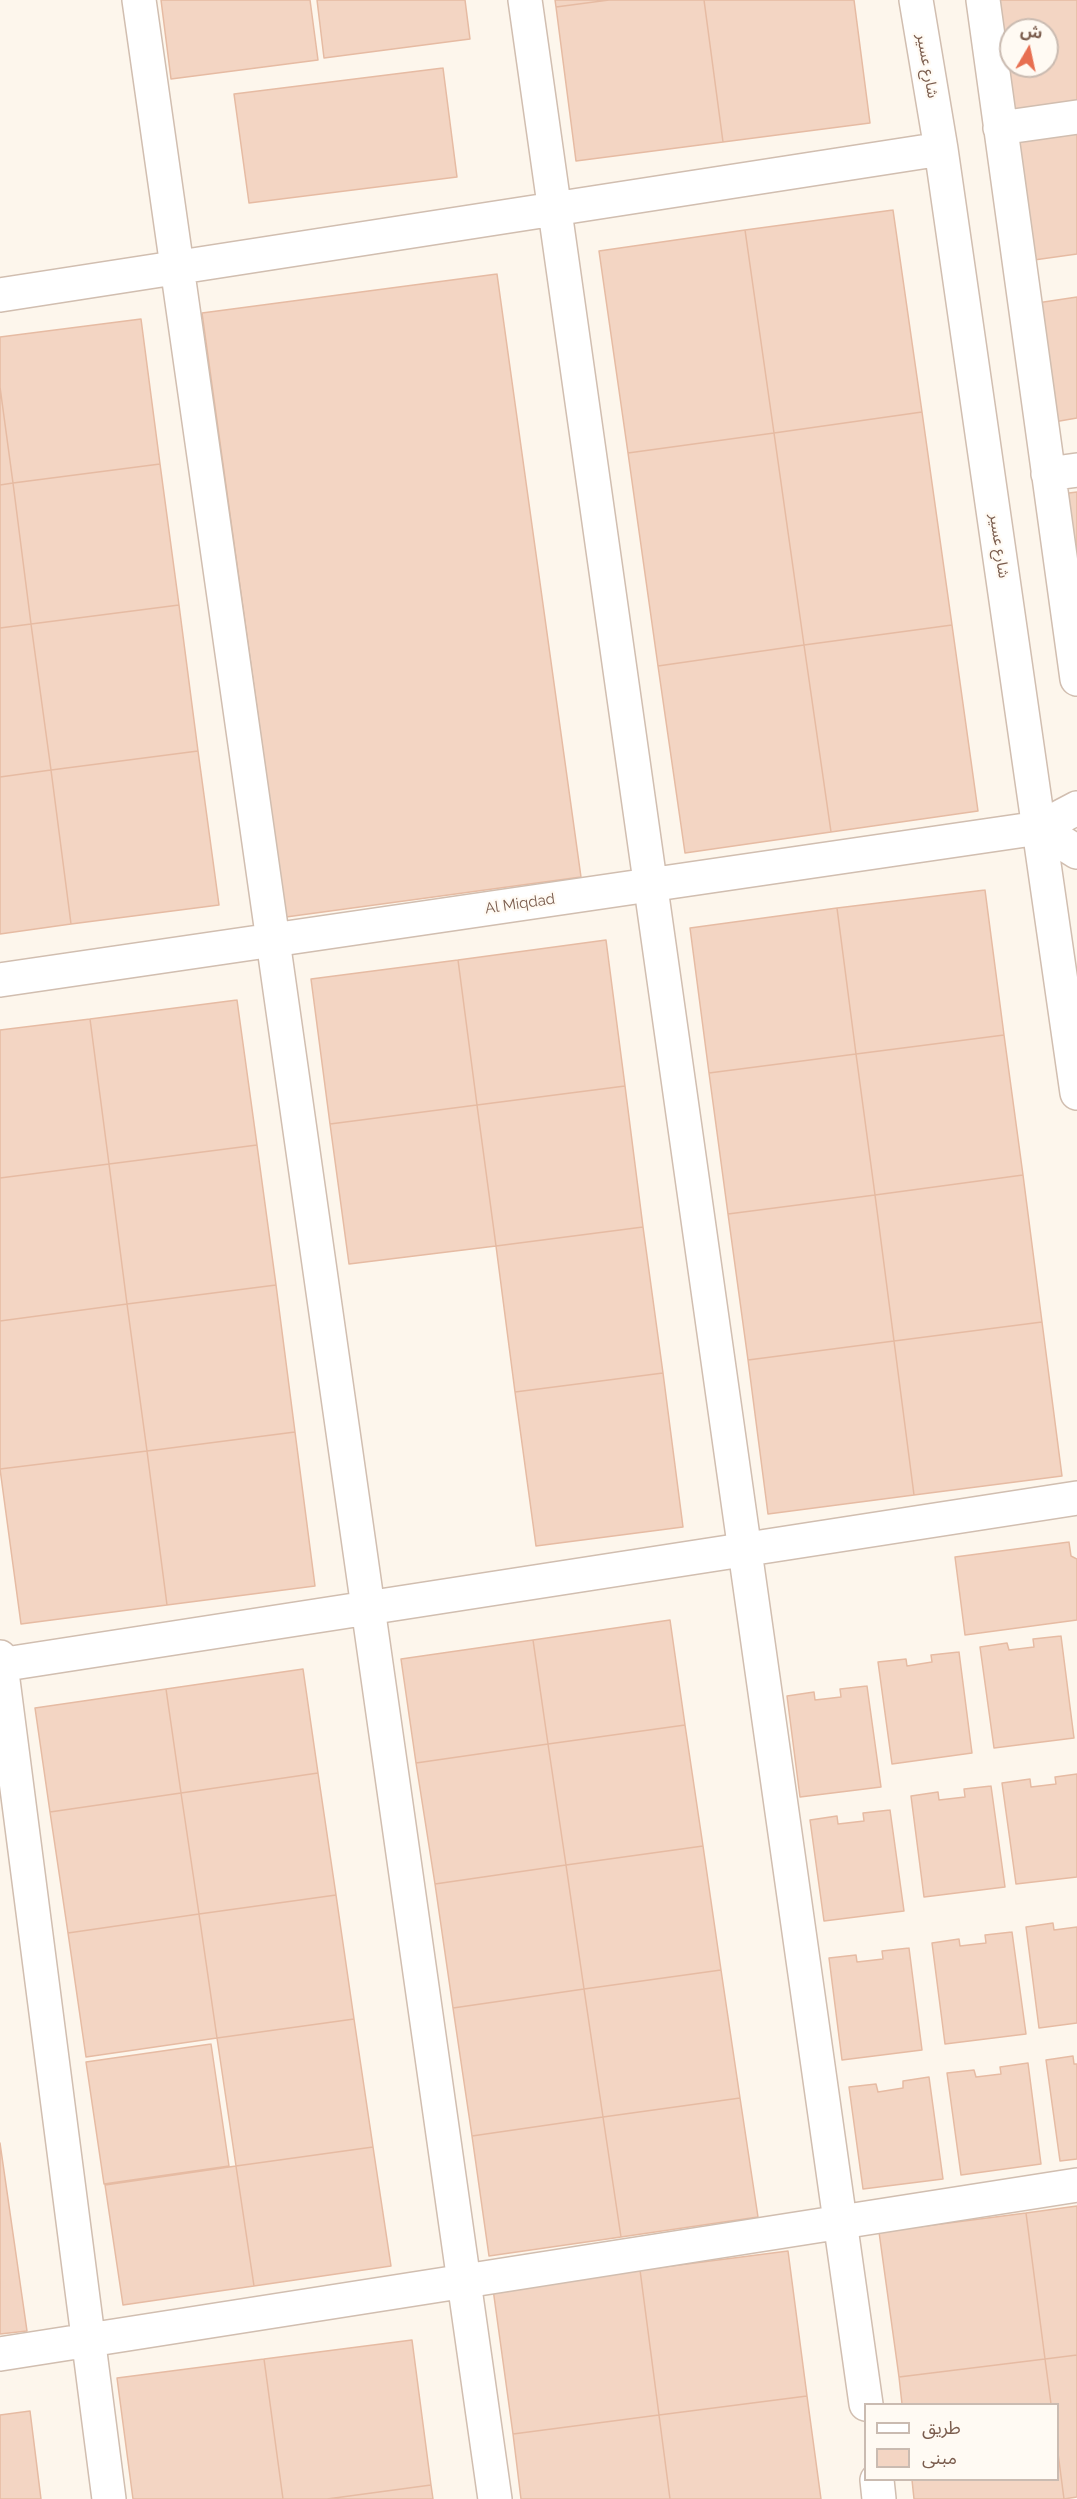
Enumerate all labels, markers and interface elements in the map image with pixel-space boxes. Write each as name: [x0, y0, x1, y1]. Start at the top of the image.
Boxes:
north arrow: [999, 18, 1059, 78]
text: ش: [1019, 21, 1044, 43]
street label: شارع عسير: [913, 32, 941, 100]
street label: شارع عسير: [986, 513, 1012, 579]
street label: Al Miqdad: [484, 890, 556, 918]
legend: [864, 2403, 1059, 2481]
text: طريق: [922, 2417, 961, 2438]
text: مبنى: [922, 2447, 957, 2468]

